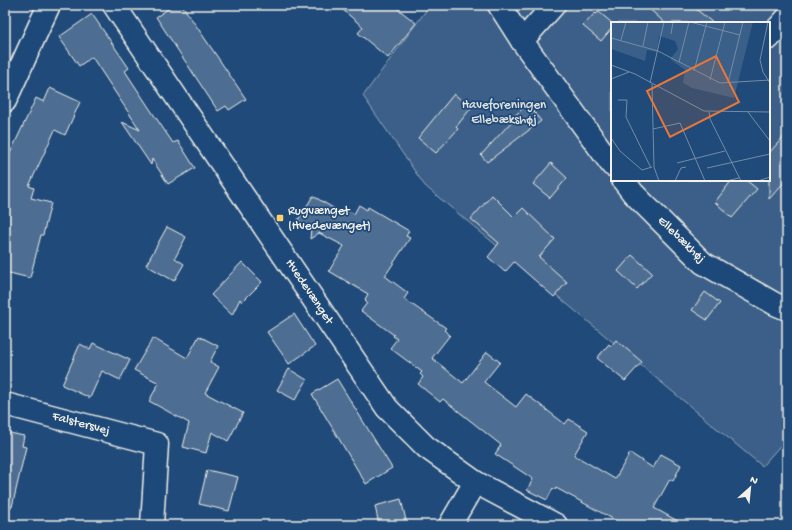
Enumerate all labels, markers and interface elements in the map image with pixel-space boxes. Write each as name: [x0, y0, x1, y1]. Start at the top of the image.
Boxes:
inset map: [611, 22, 770, 181]
park label: Haveforeningen Ellebækshøj: [462, 98, 547, 128]
place label: Rugvænget (Hvedevænget): [288, 204, 371, 234]
marker: Rugvænget (Hvedevænget): [275, 213, 285, 223]
street label: Ellebækhøj: [654, 214, 708, 266]
street label: Hvedevænget: [282, 256, 337, 329]
street label: Falstersvej: [50, 409, 112, 439]
north arrow: [730, 468, 770, 508]
text: N: [748, 474, 760, 488]

